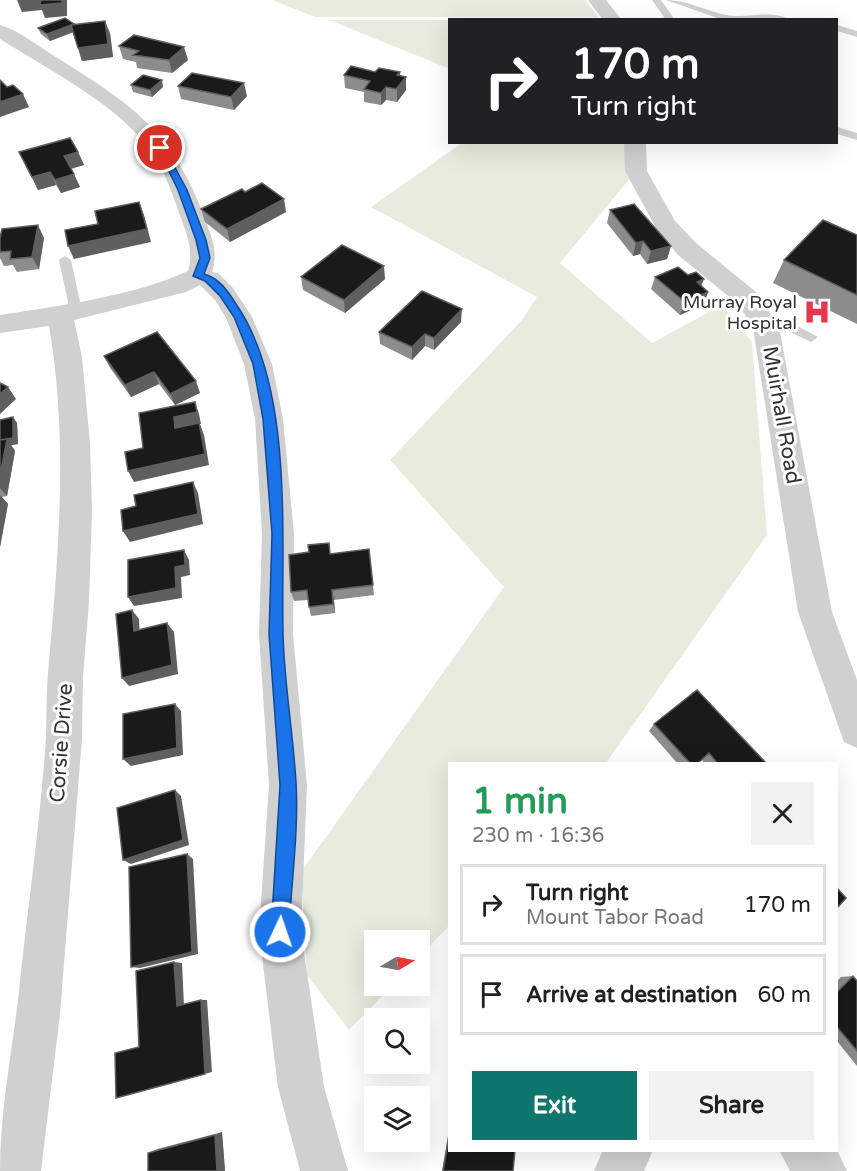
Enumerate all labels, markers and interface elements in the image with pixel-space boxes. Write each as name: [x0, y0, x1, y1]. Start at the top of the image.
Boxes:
text: 170 m: [571, 39, 700, 90]
icon: right: [472, 42, 550, 120]
text: Turn right: [571, 90, 697, 123]
pin: [134, 122, 185, 173]
icon: arrive: [143, 131, 176, 164]
place label: Murray Royal Hospital: [683, 291, 797, 334]
hospital icon: Murray Royal Hospital: [802, 297, 832, 327]
street label: Muirhall Road: [757, 344, 806, 486]
street label: Corsie Drive: [45, 682, 78, 803]
text: 1 min: [472, 780, 568, 823]
button: close: [751, 782, 814, 845]
text: 230 m · 16:36: [472, 824, 604, 848]
text: Turn right: [526, 880, 628, 906]
icon: right: [475, 888, 508, 921]
text: 170 m: [744, 892, 811, 918]
position arrow: [248, 900, 312, 964]
text: Mount Tabor Road: [526, 906, 704, 930]
north arrow: [364, 930, 430, 996]
map controls: [364, 930, 430, 1152]
icon: arrive: [475, 978, 508, 1011]
text: Arrive at destination: [526, 982, 737, 1008]
text: 60 m: [757, 982, 811, 1008]
button: search: [364, 1008, 430, 1074]
button: Exit: [472, 1071, 637, 1140]
button: Share: [649, 1071, 814, 1140]
button: layers: [364, 1086, 430, 1152]

